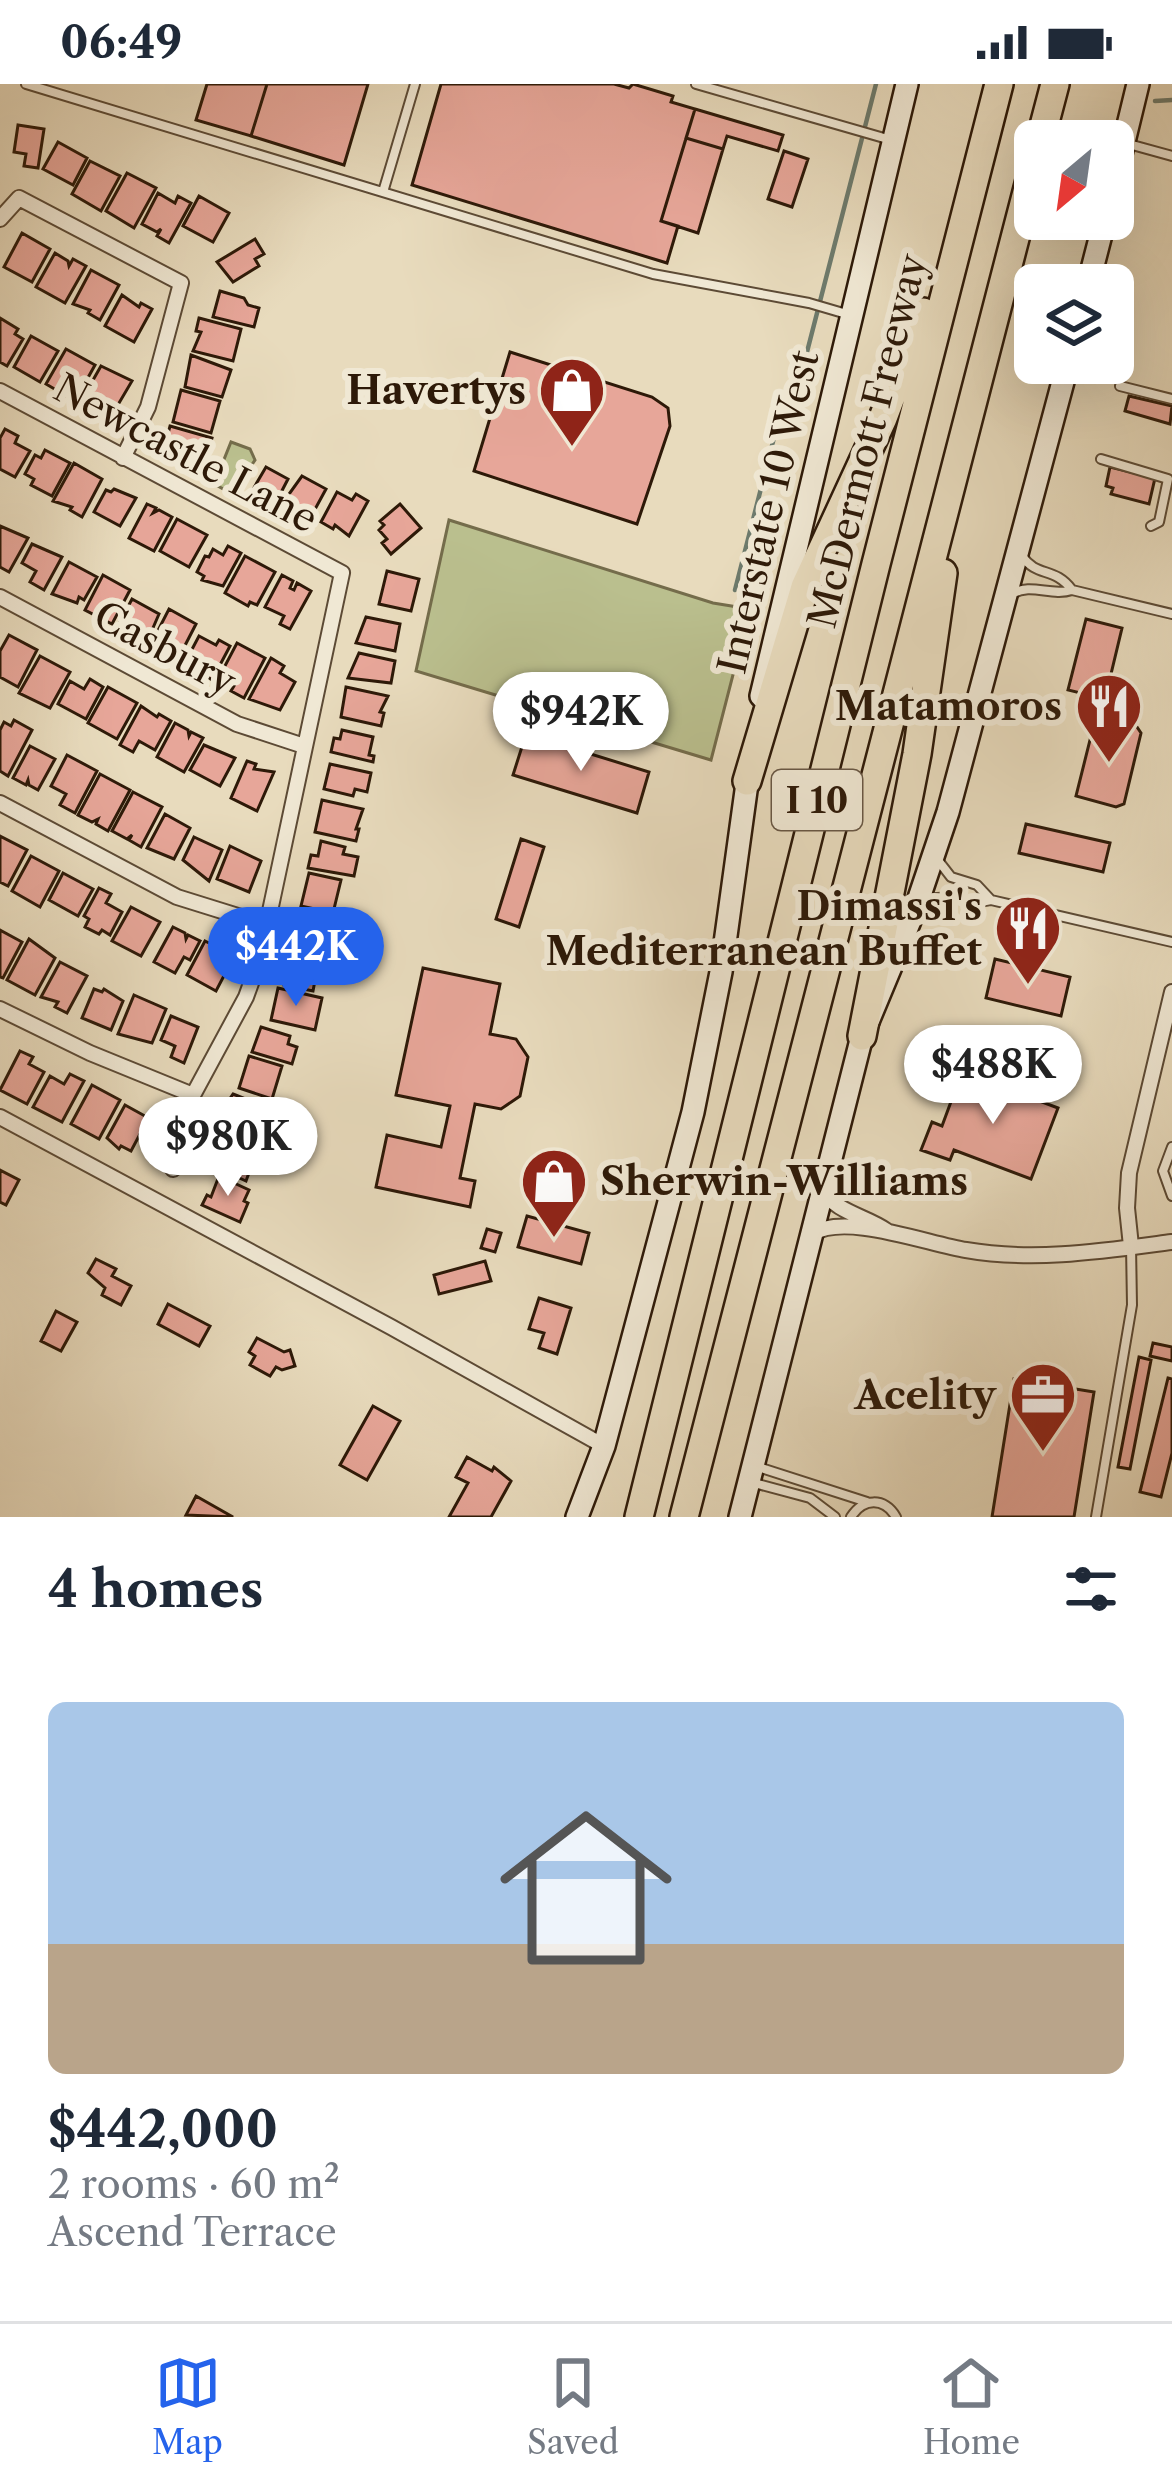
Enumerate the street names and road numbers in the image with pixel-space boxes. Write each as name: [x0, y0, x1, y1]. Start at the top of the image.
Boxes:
street label: McDermott Freeway: [797, 249, 937, 633]
street label: Interstate 10 West: [707, 346, 829, 678]
street label: Newcastle Lane: [46, 363, 326, 543]
street label: Casbury: [86, 591, 244, 705]
road number: I 10: [772, 770, 862, 830]

